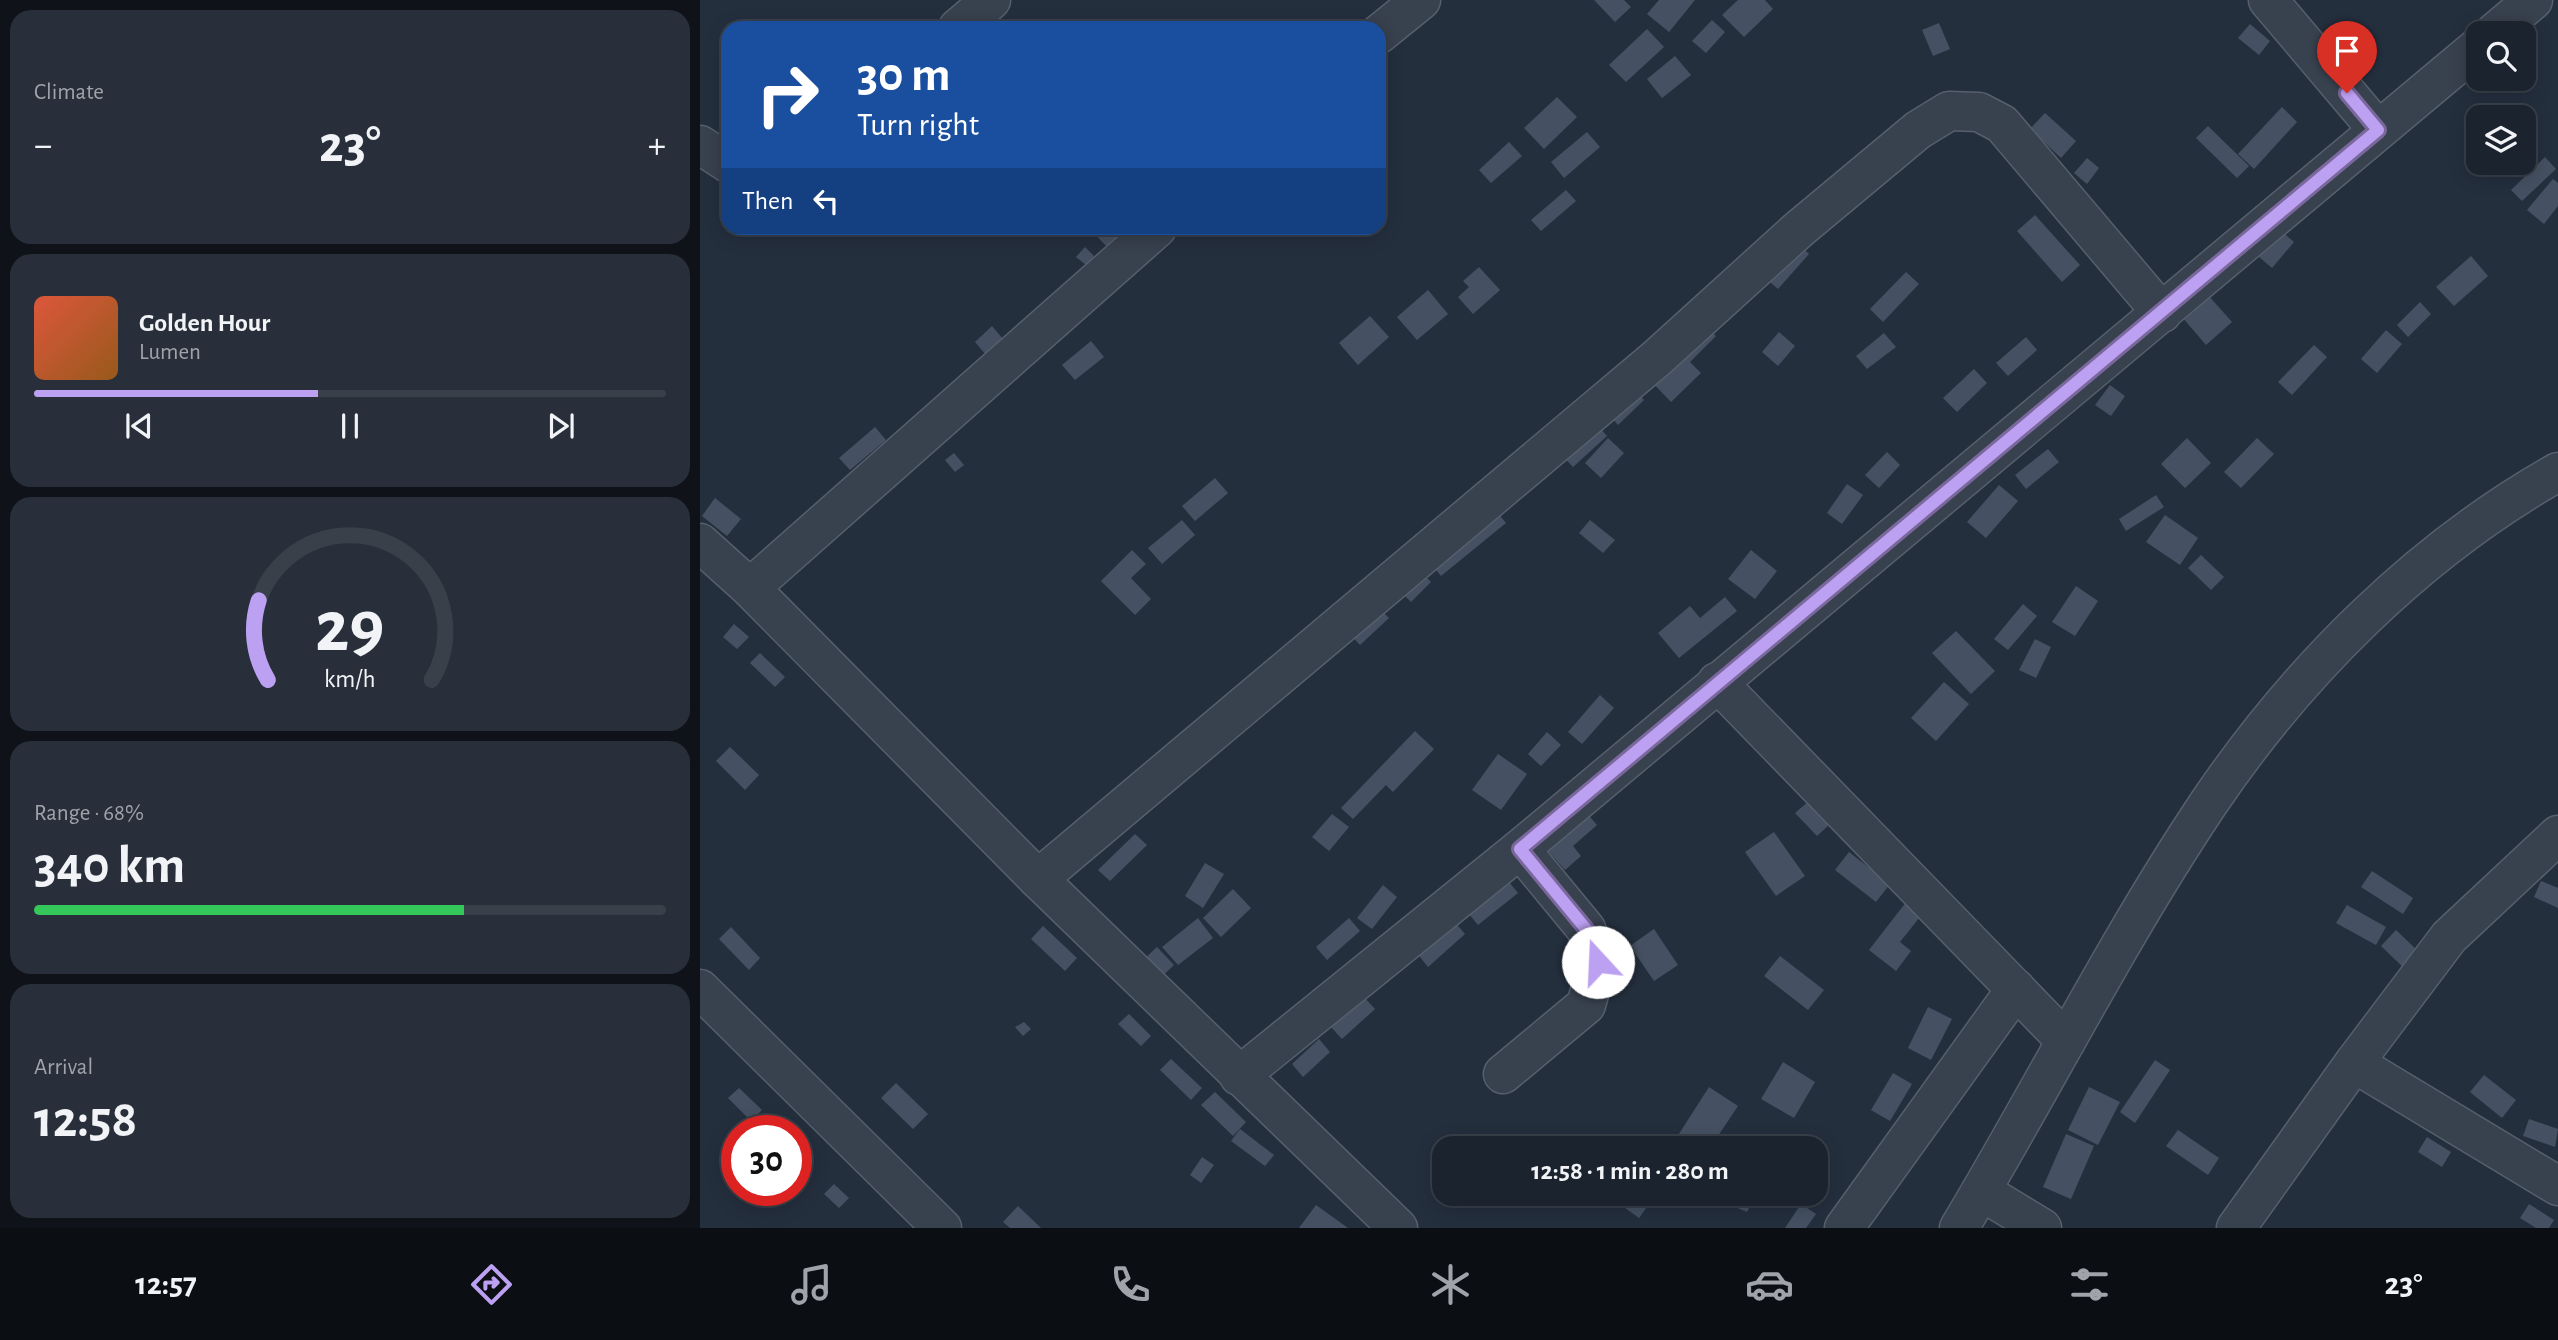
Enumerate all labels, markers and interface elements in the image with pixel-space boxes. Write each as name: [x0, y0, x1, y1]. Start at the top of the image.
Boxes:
pin: [2317, 21, 2377, 93]
map controls: [2466, 21, 2536, 175]
button: search: [2466, 21, 2536, 91]
icon: arrive: [2328, 32, 2366, 70]
icon: right: [742, 49, 833, 140]
text: 30 m: [857, 51, 951, 100]
text: Climate: [34, 81, 104, 104]
button: layers: [2466, 105, 2536, 175]
text: Turn right: [857, 109, 979, 141]
text: 23°: [319, 119, 381, 171]
text: −: [34, 127, 52, 165]
text: +: [648, 127, 666, 165]
icon: left: [807, 182, 845, 220]
text: Then: [742, 188, 793, 214]
text: Golden Hour: [139, 310, 270, 336]
text: Lumen: [139, 341, 201, 364]
icon: previous: [120, 407, 158, 445]
icon: pause: [331, 407, 369, 445]
icon: next: [542, 407, 580, 445]
text: 29: [315, 592, 385, 665]
text: km/h: [324, 667, 376, 692]
text: Range · 68%: [34, 802, 144, 825]
text: 340 km: [34, 840, 185, 892]
position arrow: [1561, 925, 1635, 999]
text: Arrival: [34, 1056, 93, 1079]
text: 12:58: [34, 1094, 137, 1146]
speed limit sign: 30: [721, 1115, 812, 1206]
text: 12:58 · 1 min · 280 m: [1531, 1158, 1729, 1184]
icon: directions: [467, 1260, 516, 1309]
icon: music: [787, 1260, 836, 1309]
icon: phone: [1106, 1260, 1155, 1309]
icon: climate: [1426, 1260, 1475, 1309]
icon: car: [1745, 1260, 1794, 1309]
icon: filters: [2065, 1260, 2114, 1309]
text: 12:57: [135, 1268, 197, 1300]
text: 23°: [2384, 1268, 2423, 1300]

